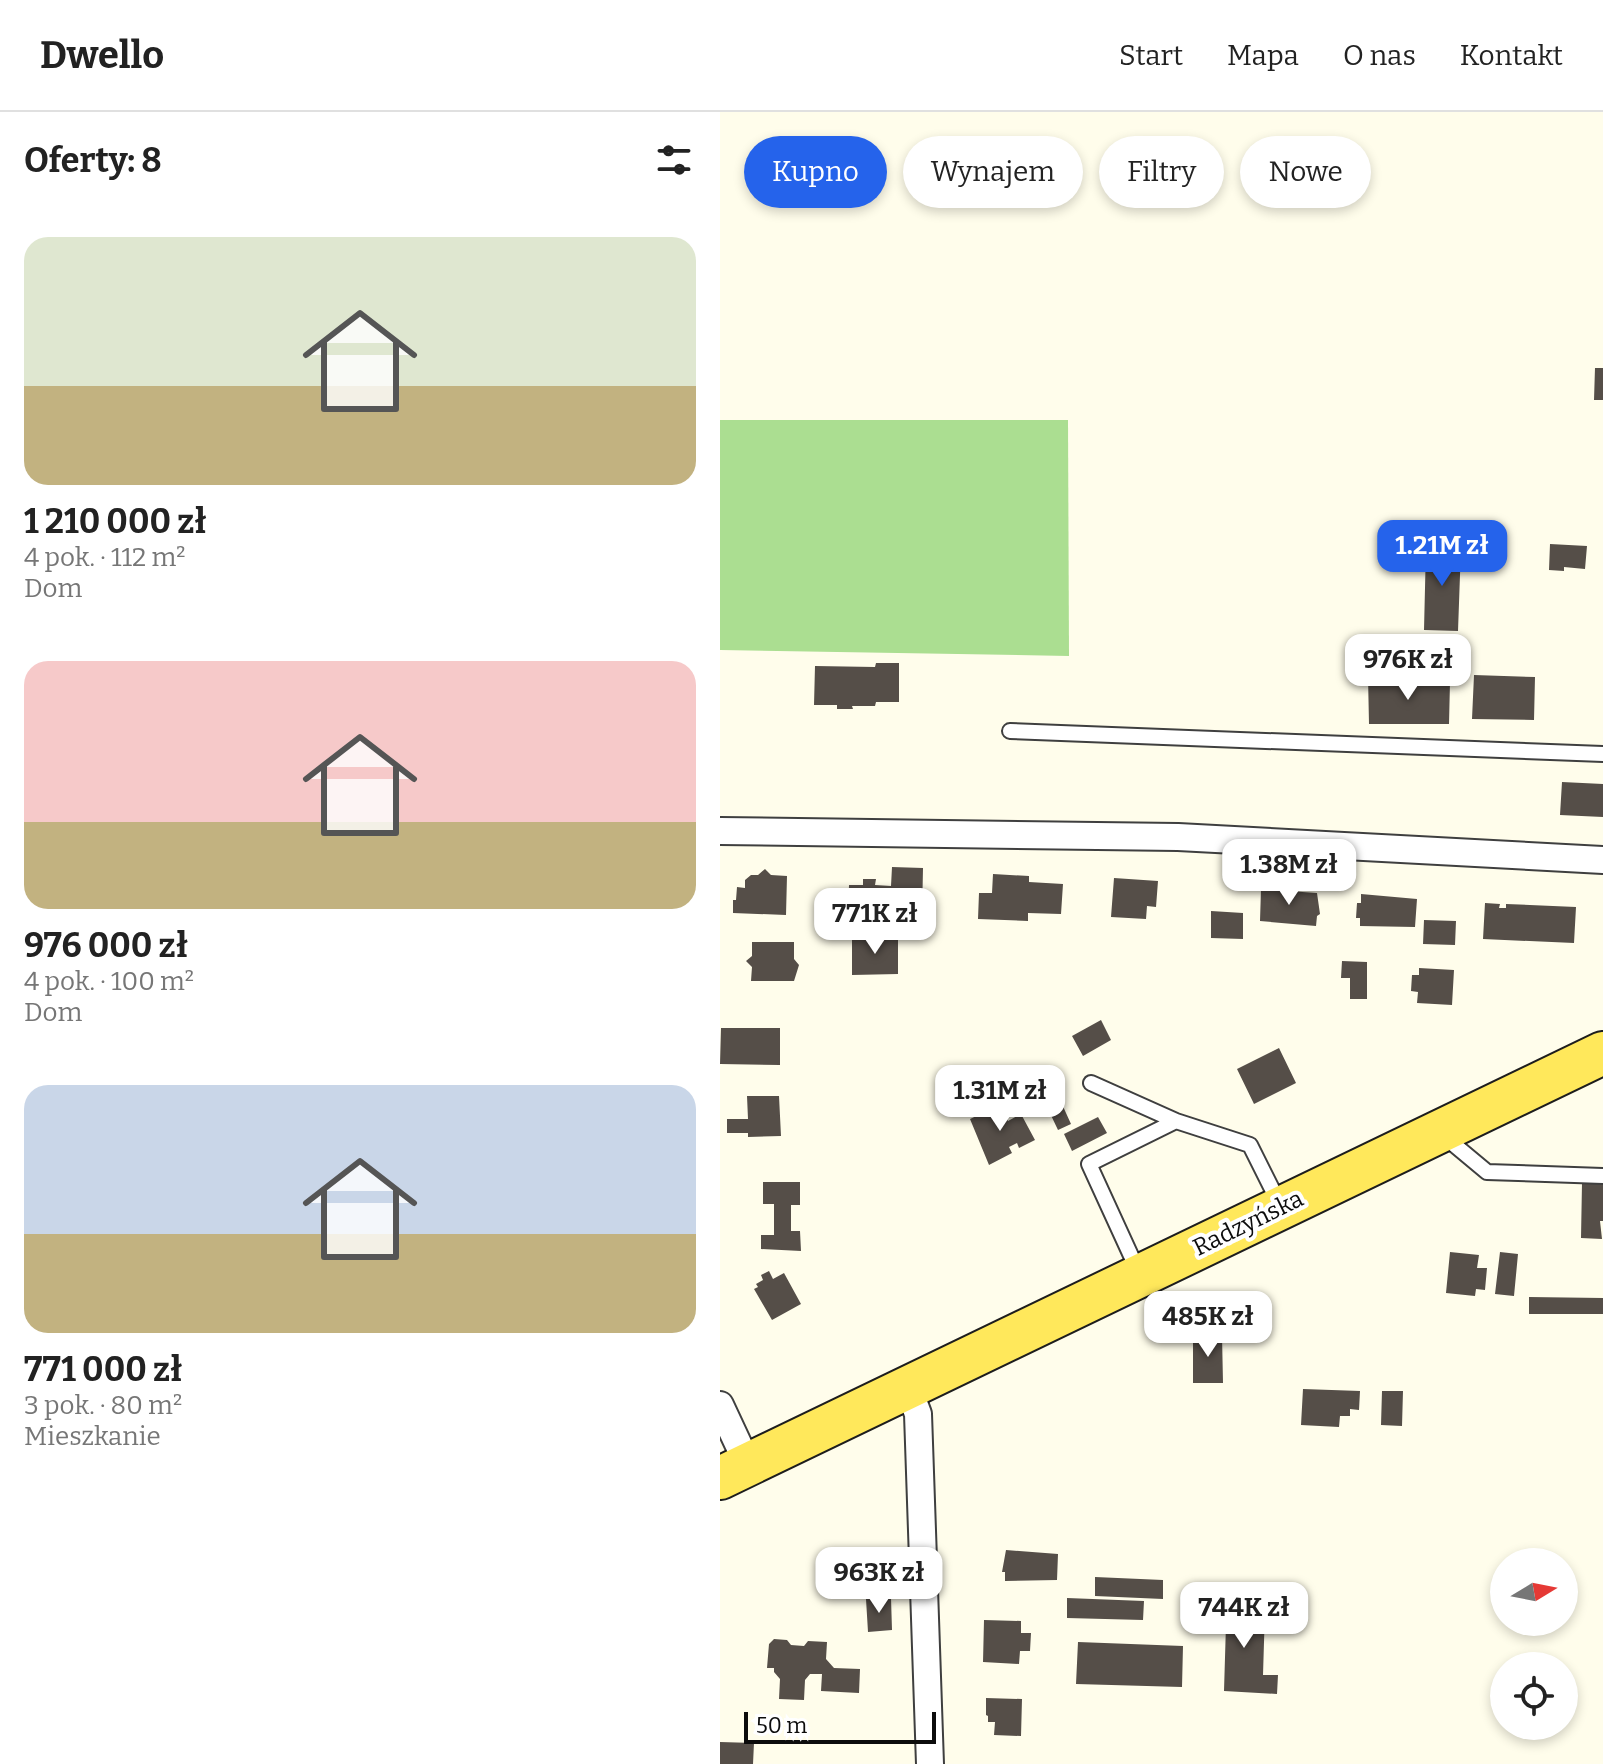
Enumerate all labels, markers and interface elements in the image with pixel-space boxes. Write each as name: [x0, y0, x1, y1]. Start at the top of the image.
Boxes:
text: Dwello: [40, 32, 164, 78]
text: Start: [1119, 39, 1183, 72]
text: Mapa: [1227, 39, 1299, 72]
text: O nas: [1343, 39, 1416, 72]
text: Kontakt: [1460, 39, 1563, 72]
chip: Kupno: [744, 136, 887, 208]
chip: Wynajem: [903, 136, 1083, 208]
chip: Filtry: [1099, 136, 1224, 208]
chip: Nowe: [1240, 136, 1371, 208]
icon: filters: [652, 138, 696, 182]
text: Oferty: 8: [24, 140, 162, 181]
icon: home: [288, 289, 432, 433]
text: 1 210 000 zł: [24, 501, 207, 542]
pin: 1.21M zł: [1359, 520, 1525, 588]
text: 1.21M zł: [1395, 530, 1489, 561]
text: 4 pok. · 112 m²: [24, 542, 185, 573]
text: Dom: [24, 573, 82, 604]
pin: 976K zł: [1334, 634, 1482, 702]
text: 976K zł: [1363, 644, 1453, 675]
icon: home: [288, 713, 432, 857]
pin: 1.38M zł: [1206, 839, 1372, 907]
text: 1.38M zł: [1240, 849, 1338, 880]
pin: 771K zł: [801, 888, 949, 956]
text: 771K zł: [832, 898, 918, 929]
text: 976 000 zł: [24, 925, 188, 966]
text: 4 pok. · 100 m²: [24, 966, 194, 997]
text: Dom: [24, 997, 82, 1028]
pin: 1.31M zł: [917, 1065, 1083, 1133]
text: 1.31M zł: [953, 1075, 1047, 1106]
icon: home: [288, 1137, 432, 1281]
street label: Radzyńska: [1188, 1184, 1308, 1262]
pin: 485K zł: [1134, 1291, 1282, 1359]
text: 485K zł: [1162, 1301, 1254, 1332]
text: 771 000 zł: [24, 1349, 183, 1390]
text: 3 pok. · 80 m²: [24, 1390, 182, 1421]
text: Mieszkanie: [24, 1421, 161, 1452]
pin: 963K zł: [805, 1547, 953, 1615]
north arrow: [1490, 1548, 1578, 1636]
map controls: [1490, 1548, 1578, 1740]
text: 963K zł: [833, 1557, 925, 1588]
pin: 744K zł: [1170, 1582, 1318, 1650]
text: 744K zł: [1198, 1592, 1290, 1623]
button: locate: [1490, 1652, 1578, 1740]
scale bar: [744, 1708, 936, 1744]
text: 50 m: [756, 1712, 807, 1739]

